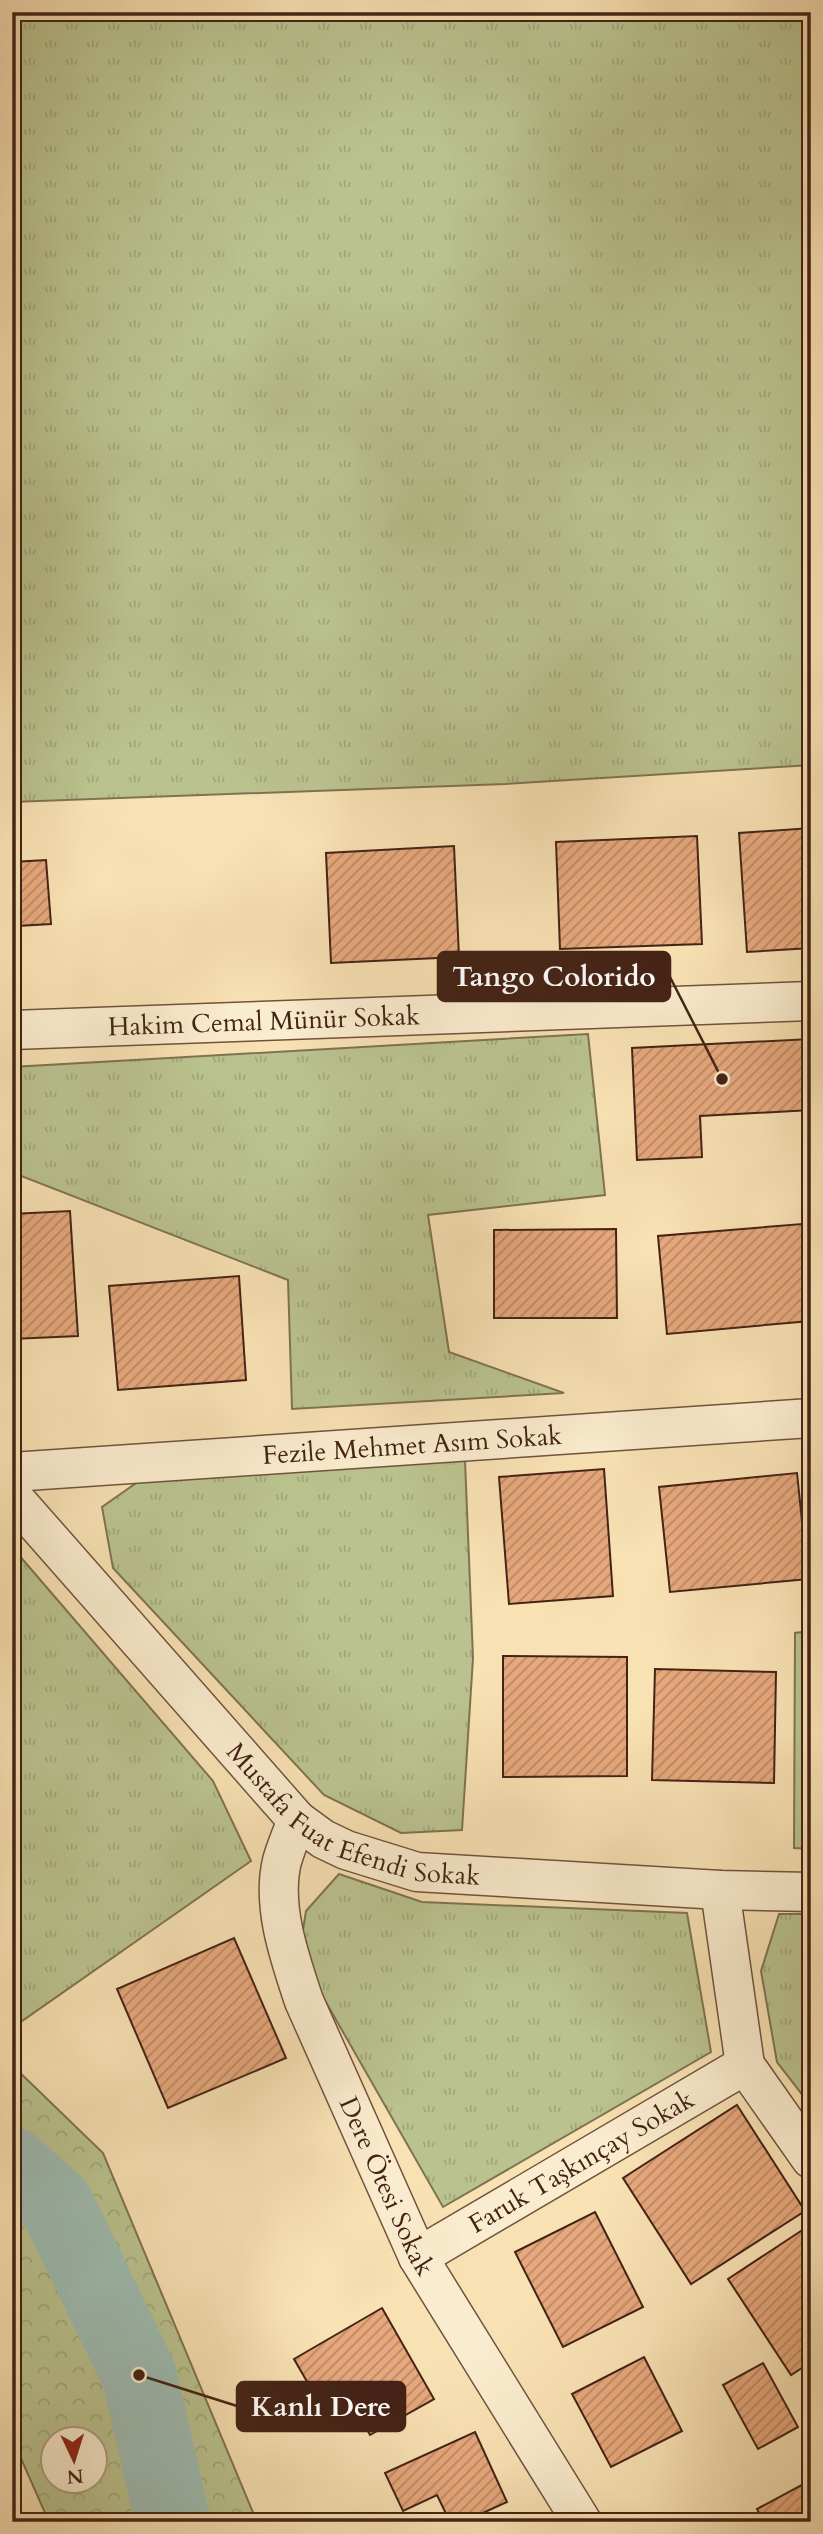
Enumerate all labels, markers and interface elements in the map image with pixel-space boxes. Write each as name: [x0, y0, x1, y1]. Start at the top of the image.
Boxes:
callout: Tango Colorido: [438, 952, 670, 1001]
text: Tango Colorido: [452, 958, 656, 996]
street label: Hakim Cemal Münür Sokak: [107, 998, 421, 1044]
street label: Fezile Mehmet Asım Sokak: [261, 1417, 563, 1473]
street label: Mustafa Fuat Efendi Sokak: [219, 1735, 481, 1893]
street label: Faruk Taşkınçay Sokak: [462, 2081, 700, 2241]
street label: Dere Ötesi Sokak: [331, 2091, 443, 2282]
callout: Kanlı Dere: [237, 2382, 405, 2431]
text: Kanlı Dere: [251, 2388, 391, 2426]
north arrow: [38, 2426, 108, 2496]
text: N: [65, 2462, 84, 2490]

